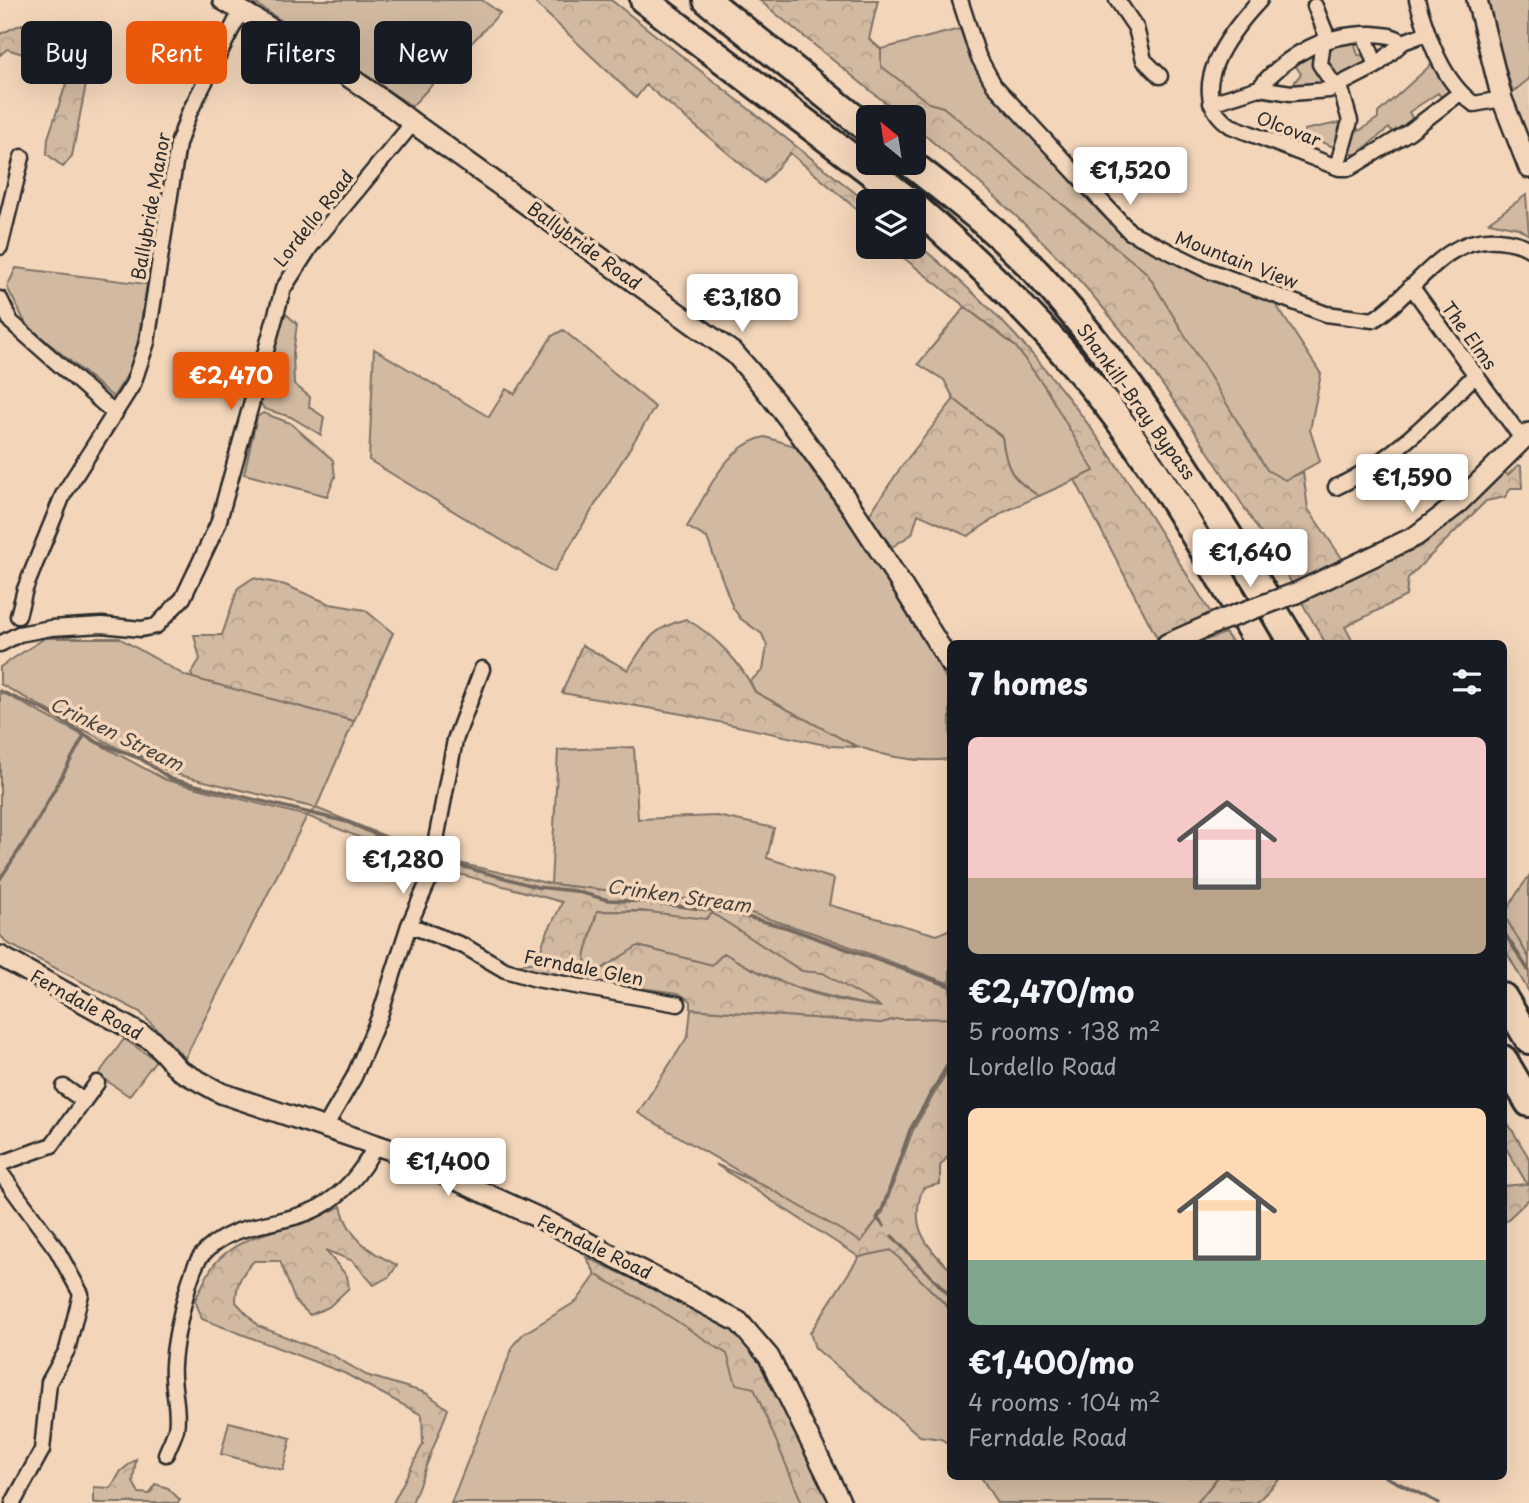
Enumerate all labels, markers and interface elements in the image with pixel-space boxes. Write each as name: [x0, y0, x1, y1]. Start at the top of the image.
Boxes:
chip: Buy: [21, 21, 112, 84]
chip: Rent: [126, 21, 227, 84]
chip: Filters: [241, 21, 360, 84]
chip: New: [374, 21, 472, 84]
street label: Olcovar: [1253, 103, 1326, 153]
north arrow: [856, 105, 926, 175]
map controls: [856, 105, 926, 259]
street label: Ballybride Manor: [124, 129, 176, 282]
pin: €1,520: [1073, 148, 1187, 207]
text: €1,520: [1089, 152, 1171, 187]
street label: Lordello Road: [266, 164, 360, 272]
button: layers: [856, 189, 926, 259]
street label: Ballybride Road: [522, 194, 648, 296]
street label: Mountain View: [1172, 223, 1302, 295]
pin: €3,180: [685, 274, 799, 334]
text: €3,180: [703, 279, 781, 314]
street label: The Elms: [1436, 295, 1504, 375]
street label: Shankill-Bray Bypass: [1071, 317, 1203, 485]
pin: €2,470: [174, 352, 288, 412]
text: €2,470: [189, 357, 273, 392]
pin: €1,590: [1355, 454, 1469, 514]
text: €1,590: [1372, 459, 1452, 494]
pin: €1,640: [1193, 530, 1307, 589]
text: €1,640: [1209, 534, 1291, 569]
text: 7 homes: [968, 660, 1088, 705]
icon: filters: [1448, 663, 1486, 701]
water label: Crinken Stream: [46, 689, 189, 778]
icon: home: [1164, 782, 1290, 908]
pin: €1,280: [346, 836, 460, 896]
text: €1,280: [362, 841, 444, 876]
water label: Crinken Stream: [605, 871, 753, 919]
street label: Ferndale Glen: [522, 942, 646, 992]
street label: Ferndale Road: [26, 962, 148, 1046]
text: €2,470/mo: [968, 968, 1134, 1013]
text: 5 rooms · 138 m²: [968, 1013, 1161, 1048]
text: Lordello Road: [968, 1048, 1117, 1083]
pin: €1,400: [391, 1138, 505, 1198]
text: €1,400: [406, 1143, 490, 1178]
icon: home: [1164, 1153, 1290, 1279]
street label: Ferndale Road: [533, 1207, 657, 1285]
text: €1,400/mo: [968, 1339, 1134, 1384]
text: 4 rooms · 104 m²: [968, 1384, 1161, 1419]
text: Ferndale Road: [968, 1419, 1127, 1454]

